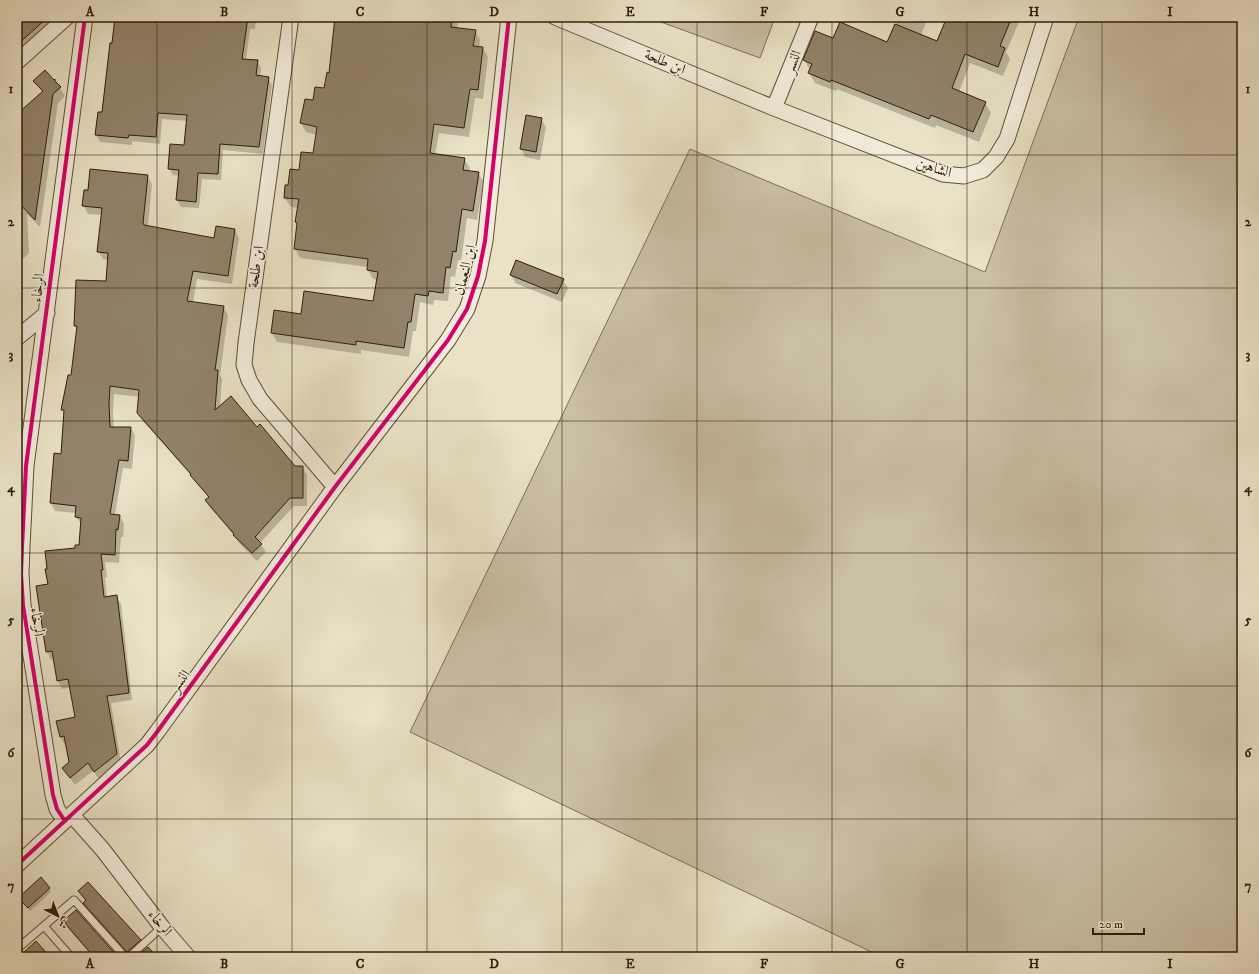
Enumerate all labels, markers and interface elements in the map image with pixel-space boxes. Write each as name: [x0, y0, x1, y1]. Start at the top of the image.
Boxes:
text: A: [85, 4, 95, 20]
text: B: [220, 4, 228, 20]
text: C: [356, 4, 365, 20]
text: D: [489, 4, 499, 20]
text: E: [625, 4, 635, 20]
text: F: [760, 4, 769, 20]
text: G: [895, 4, 905, 20]
text: H: [1029, 4, 1040, 20]
text: I: [1167, 4, 1173, 20]
street label: ابن طلحة: [642, 45, 688, 79]
street label: النسر: [779, 48, 806, 78]
text: 1: [9, 81, 14, 97]
text: 1: [1246, 81, 1251, 97]
street label: الشاهين: [914, 154, 954, 182]
text: 2: [8, 214, 15, 230]
text: 2: [1245, 214, 1252, 230]
street label: ابن النعمان: [450, 243, 480, 297]
street label: ابن طلحة: [244, 244, 268, 290]
street label: الرخاء: [27, 272, 49, 304]
text: 3: [9, 347, 14, 363]
text: 3: [1246, 347, 1251, 363]
text: 4: [6, 480, 15, 497]
text: 4: [1243, 480, 1252, 497]
street label: الرخاء: [26, 606, 48, 638]
text: 5: [7, 612, 15, 628]
text: 5: [1244, 612, 1252, 628]
street label: النسر: [164, 666, 195, 698]
text: 6: [8, 745, 16, 761]
text: 6: [1245, 745, 1253, 761]
text: 7: [8, 878, 15, 894]
text: 7: [1245, 878, 1252, 894]
north arrow: [38, 896, 78, 936]
street label: الرخاء: [143, 906, 177, 940]
scale bar: [1093, 910, 1144, 936]
text: ش: [55, 914, 73, 932]
text: 20 m: [1099, 917, 1123, 932]
text: A: [85, 956, 95, 972]
text: B: [220, 956, 228, 972]
text: C: [356, 956, 365, 972]
text: D: [489, 956, 499, 972]
text: E: [625, 956, 635, 972]
text: F: [760, 956, 769, 972]
text: G: [895, 956, 905, 972]
text: H: [1029, 956, 1040, 972]
text: I: [1167, 956, 1173, 972]

